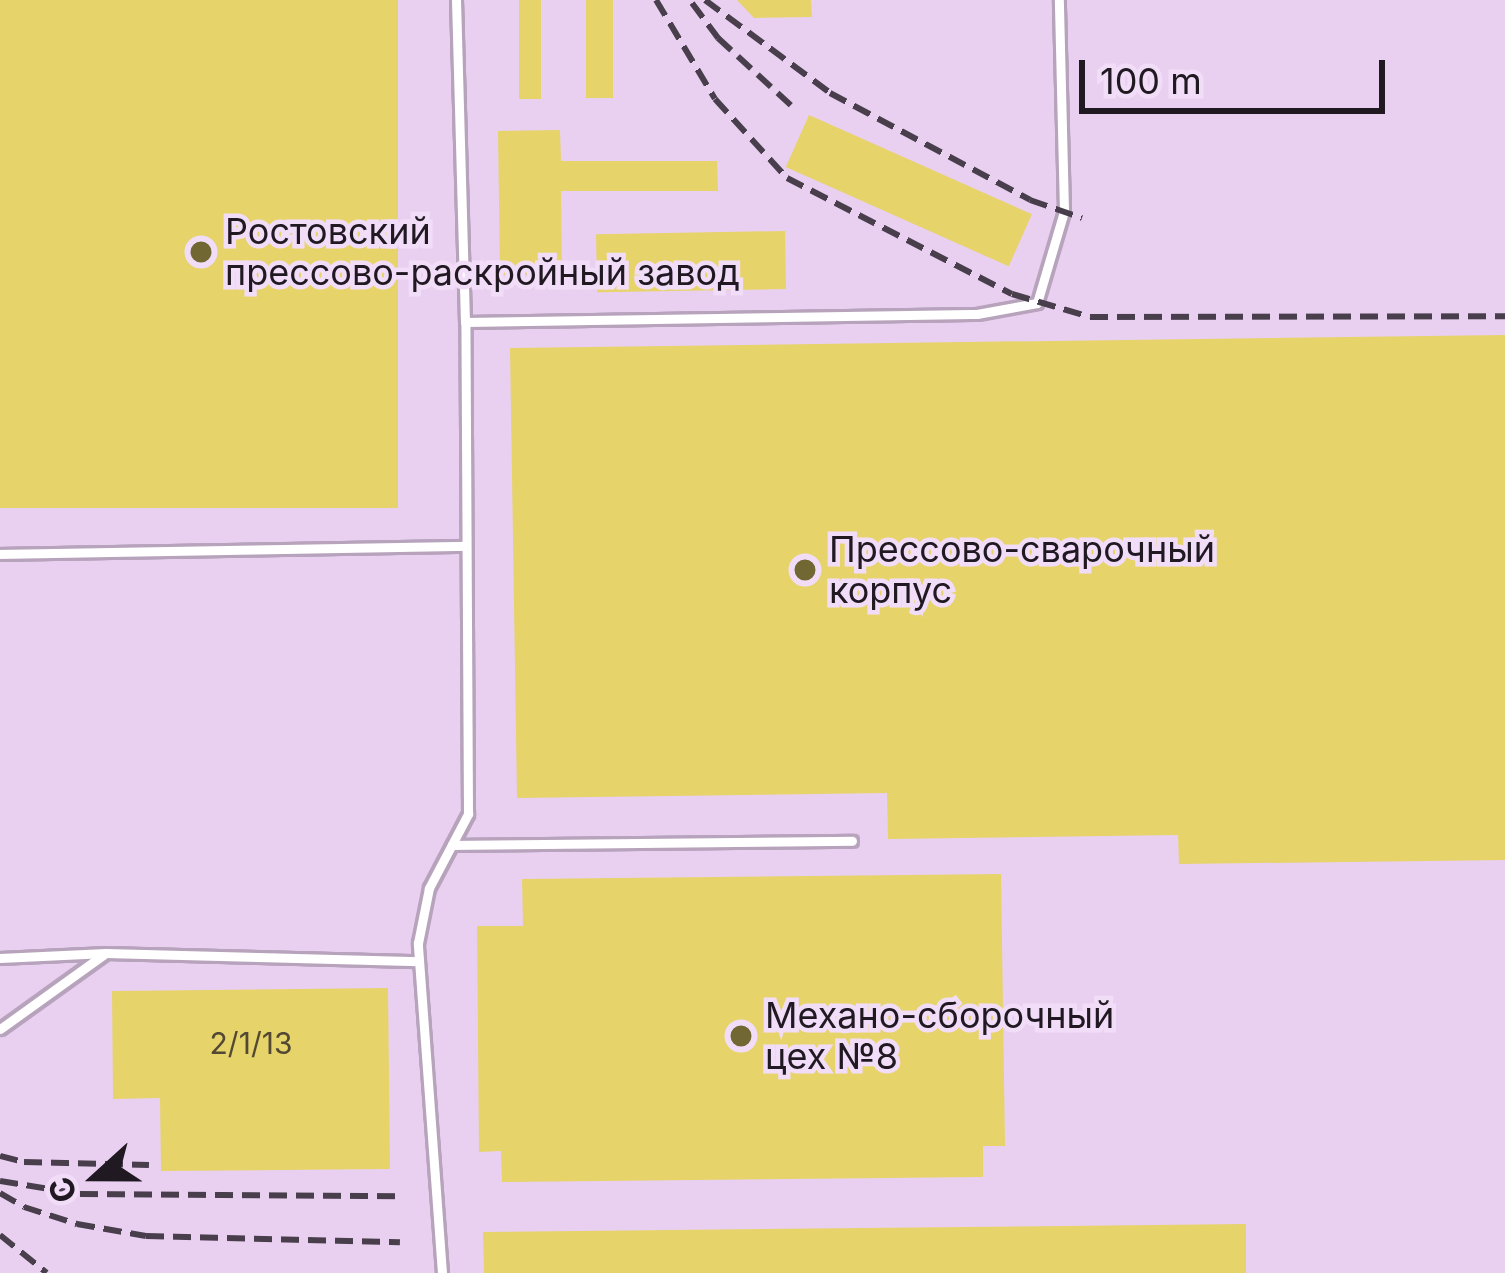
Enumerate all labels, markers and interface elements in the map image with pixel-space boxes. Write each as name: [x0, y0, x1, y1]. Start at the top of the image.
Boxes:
scale bar: [1085, 36, 1391, 110]
text: 100 m: [1100, 59, 1202, 103]
place label: Ростовский прессово-раскройный завод: [225, 209, 740, 294]
marker: Ростовский прессово-раскройный завод: [188, 239, 214, 265]
place label: Прессово-сварочный корпус: [829, 527, 1215, 612]
marker: Прессово-сварочный корпус: [792, 557, 818, 583]
place label: Механо-сборочный цех №8: [765, 993, 1114, 1078]
marker: Механо-сборочный цех №8: [728, 1023, 754, 1049]
house number: 2/1/13: [210, 1025, 292, 1061]
north arrow: [36, 1117, 156, 1237]
text: С: [39, 1171, 85, 1208]

